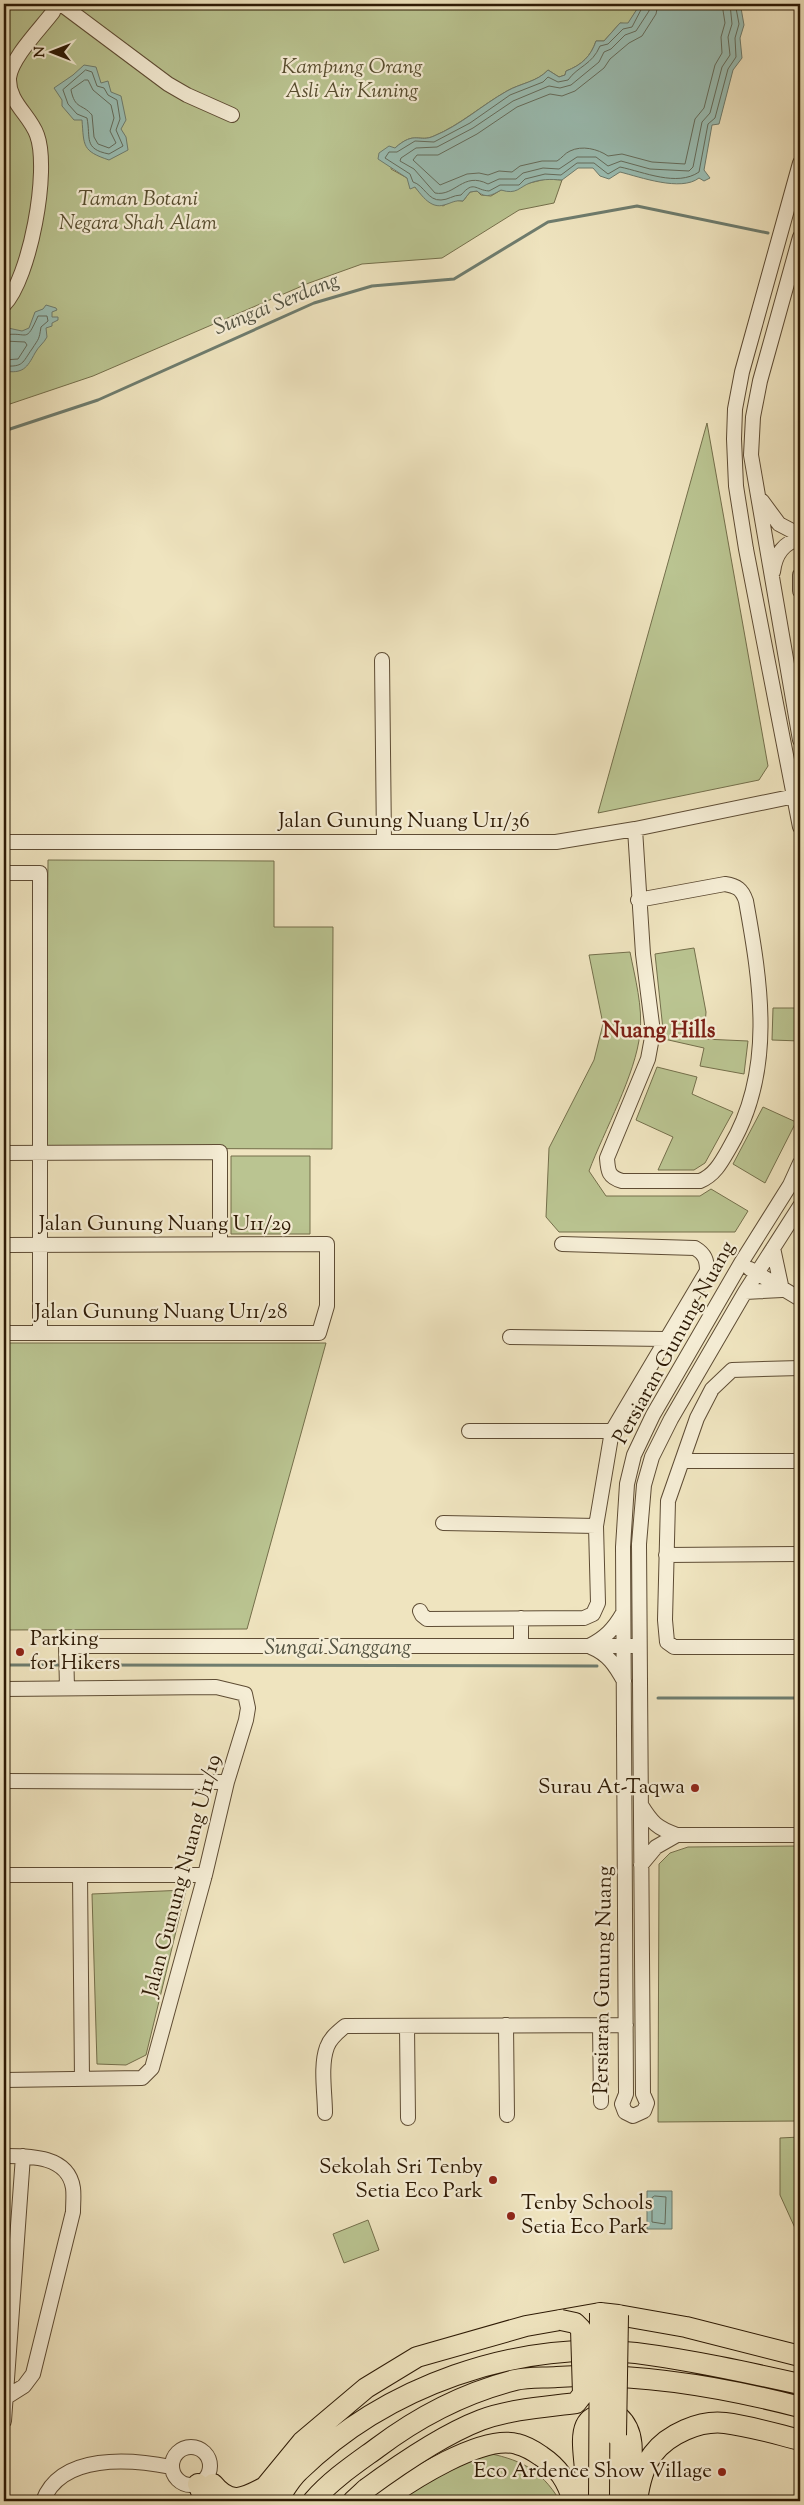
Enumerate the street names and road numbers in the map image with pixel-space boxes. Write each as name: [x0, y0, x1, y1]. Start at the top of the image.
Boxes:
street label: Jalan Gunung Nuang U11/36: [277, 807, 530, 837]
street label: Jalan Gunung Nuang U11/29: [38, 1210, 291, 1240]
street label: Persiaran Gunung Nuang: [607, 1236, 743, 1450]
street label: Jalan Gunung Nuang U11/28: [34, 1298, 287, 1328]
street label: Jalan Gunung Nuang U11/19: [136, 1751, 230, 2002]
street label: Persiaran Gunung Nuang: [587, 1866, 621, 2094]

